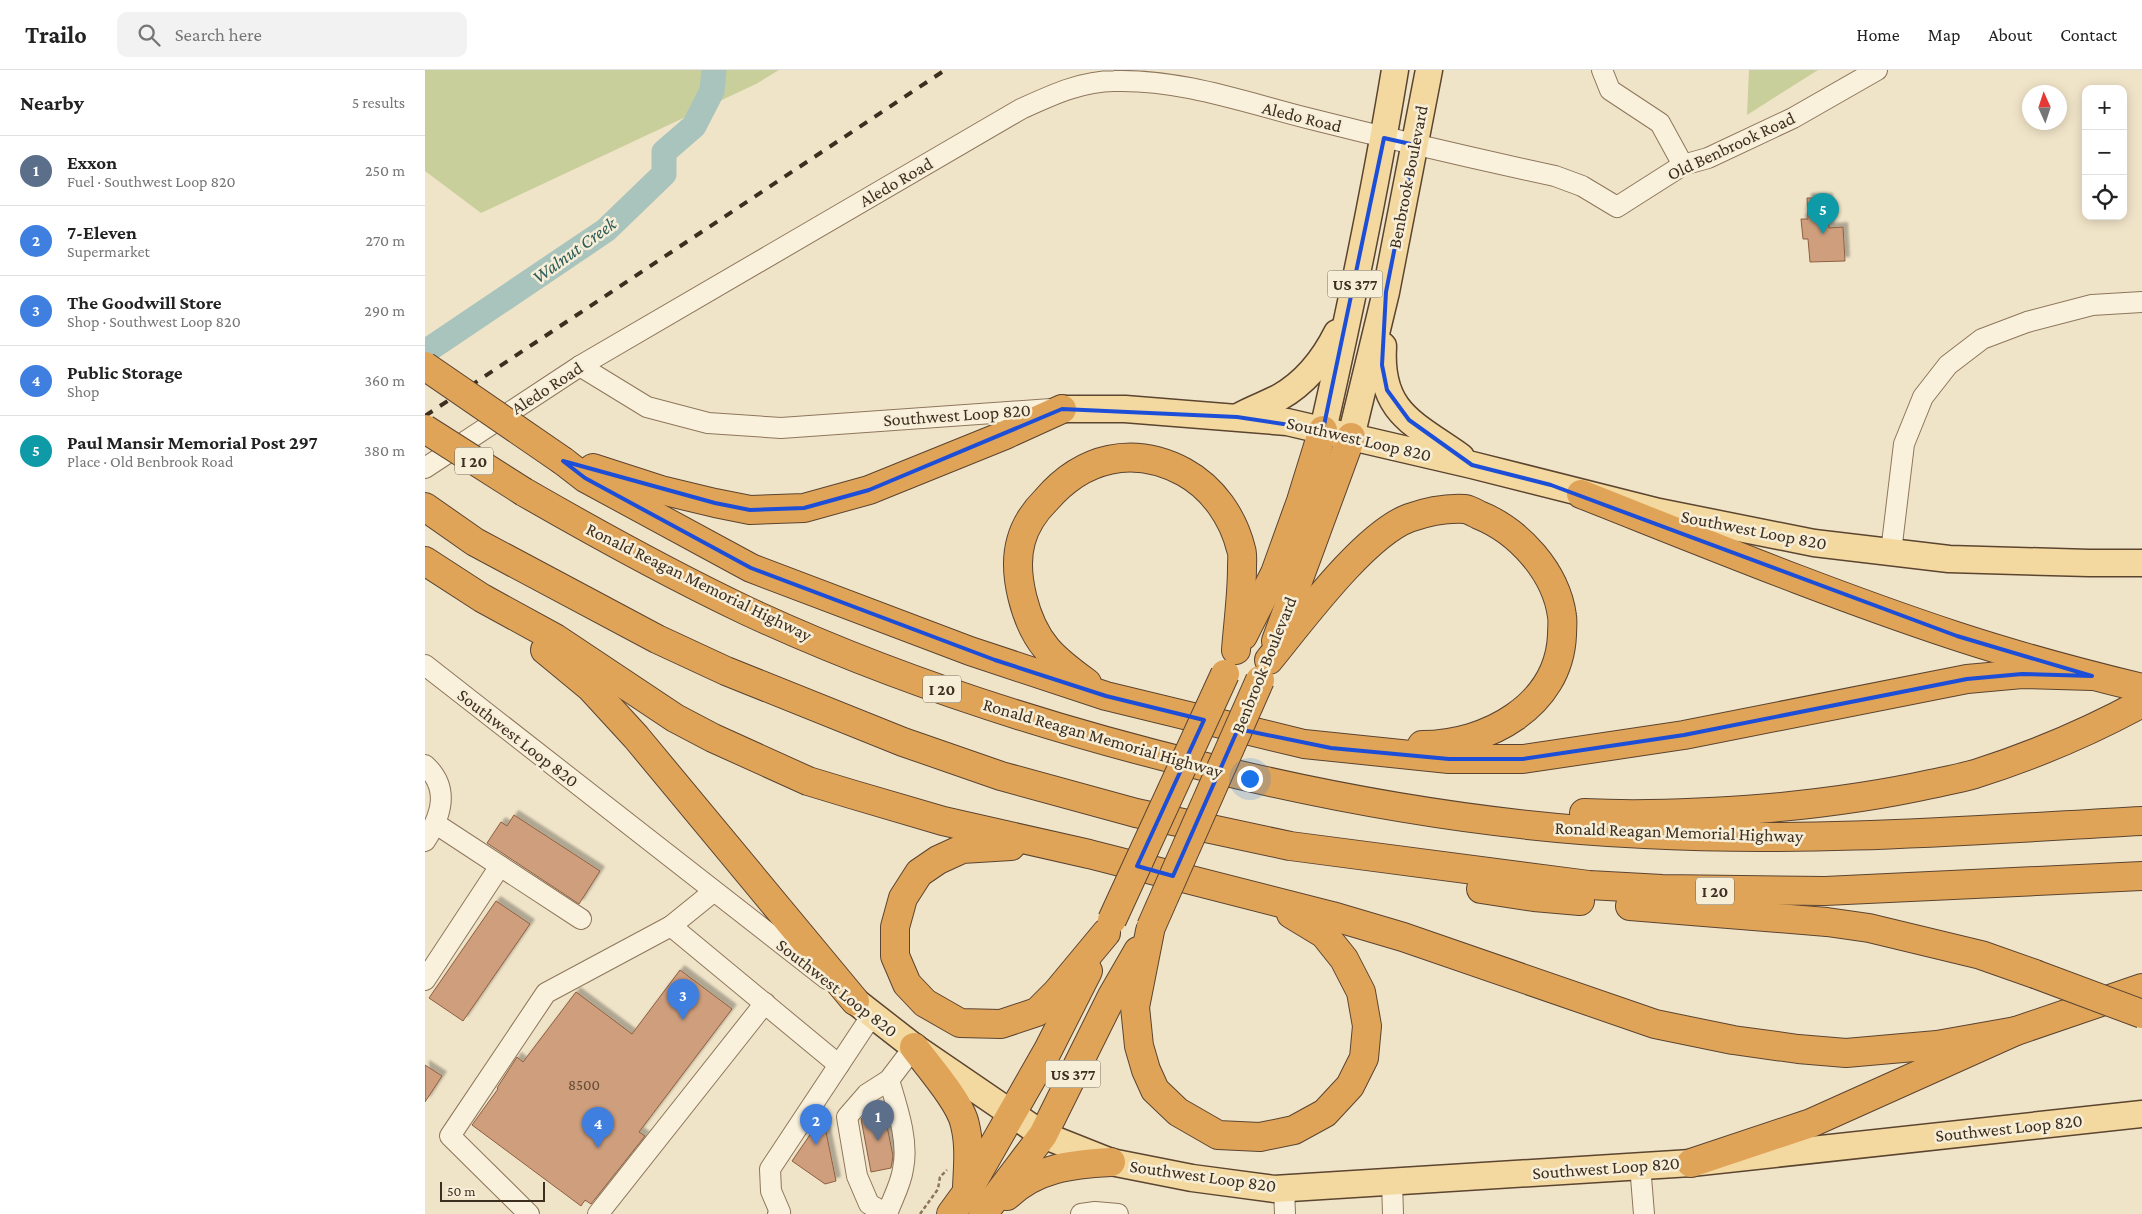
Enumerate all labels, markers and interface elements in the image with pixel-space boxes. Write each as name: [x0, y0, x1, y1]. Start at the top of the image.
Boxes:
search box: [117, 12, 467, 57]
text: Trailo: [25, 21, 87, 48]
icon: search: [135, 21, 163, 49]
text: Search here: [175, 24, 262, 45]
text: Home: [1857, 25, 1900, 45]
text: Map: [1928, 25, 1960, 45]
text: About: [1988, 25, 2032, 45]
text: Contact: [2060, 25, 2117, 45]
north arrow: [2022, 85, 2067, 130]
map controls: [2082, 85, 2127, 220]
button: +: [2082, 85, 2127, 130]
text: Nearby: [20, 91, 84, 115]
text: 5 results: [352, 94, 405, 111]
street label: Aledo Road: [1260, 97, 1344, 137]
street label: Benbrook Boulevard: [1384, 103, 1432, 250]
street label: Old Benbrook Road: [1664, 107, 1799, 184]
button: −: [2082, 130, 2127, 175]
text: Exxon: [67, 152, 117, 173]
street label: Aledo Road: [856, 153, 937, 211]
text: 1: [33, 162, 39, 179]
text: 250 m: [365, 162, 405, 179]
text: Fuel · Southwest Loop 820: [67, 173, 236, 190]
button: locate: [2082, 175, 2127, 220]
pin: 5: [1807, 193, 1839, 234]
water label: Walnut Creek: [528, 212, 621, 287]
text: 7-Eleven: [67, 222, 137, 243]
text: 2: [32, 232, 40, 249]
text: 270 m: [366, 232, 405, 249]
text: Supermarket: [67, 243, 150, 260]
road number: US 377: [1327, 270, 1383, 298]
text: The Goodwill Store: [67, 292, 222, 313]
text: 3: [32, 302, 40, 319]
text: 290 m: [364, 302, 405, 319]
text: Shop · Southwest Loop 820: [67, 313, 241, 330]
street label: Aledo Road: [508, 357, 587, 418]
text: Public Storage: [67, 362, 183, 383]
text: 4: [32, 372, 40, 389]
text: 360 m: [364, 372, 405, 389]
text: Shop: [67, 383, 99, 400]
street label: Southwest Loop 820: [883, 400, 1031, 430]
street label: Southwest Loop 820: [1285, 413, 1433, 465]
text: Paul Mansir Memorial Post 297: [67, 432, 318, 453]
text: 5: [32, 442, 40, 459]
text: 380 m: [364, 442, 405, 459]
road number: I 20: [455, 448, 493, 474]
text: Place · Old Benbrook Road: [67, 453, 233, 470]
street label: Southwest Loop 820: [1680, 506, 1828, 554]
street label: Ronald Reagan Memorial Highway: [583, 519, 816, 646]
street label: Benbrook Boulevard: [1227, 593, 1301, 736]
road number: I 20: [923, 676, 961, 702]
street label: Southwest Loop 820: [454, 685, 582, 791]
street label: Ronald Reagan Memorial Highway: [981, 694, 1226, 782]
your location: [1237, 766, 1263, 792]
street label: Ronald Reagan Memorial Highway: [1554, 818, 1804, 846]
road number: I 20: [1696, 878, 1734, 904]
street label: Southwest Loop 820: [773, 935, 901, 1041]
pin: 3: [667, 979, 699, 1020]
road number: US 377: [1045, 1061, 1101, 1088]
house number: 8500: [568, 1077, 600, 1093]
pin: 1: [862, 1100, 894, 1141]
pin: 2: [800, 1104, 832, 1145]
pin: 4: [582, 1107, 614, 1148]
street label: Southwest Loop 820: [1934, 1110, 2084, 1146]
street label: Southwest Loop 820: [1532, 1153, 1680, 1183]
street label: Southwest Loop 820: [1128, 1156, 1278, 1196]
scale bar: [440, 1179, 545, 1202]
text: 50 m: [447, 1183, 475, 1199]

